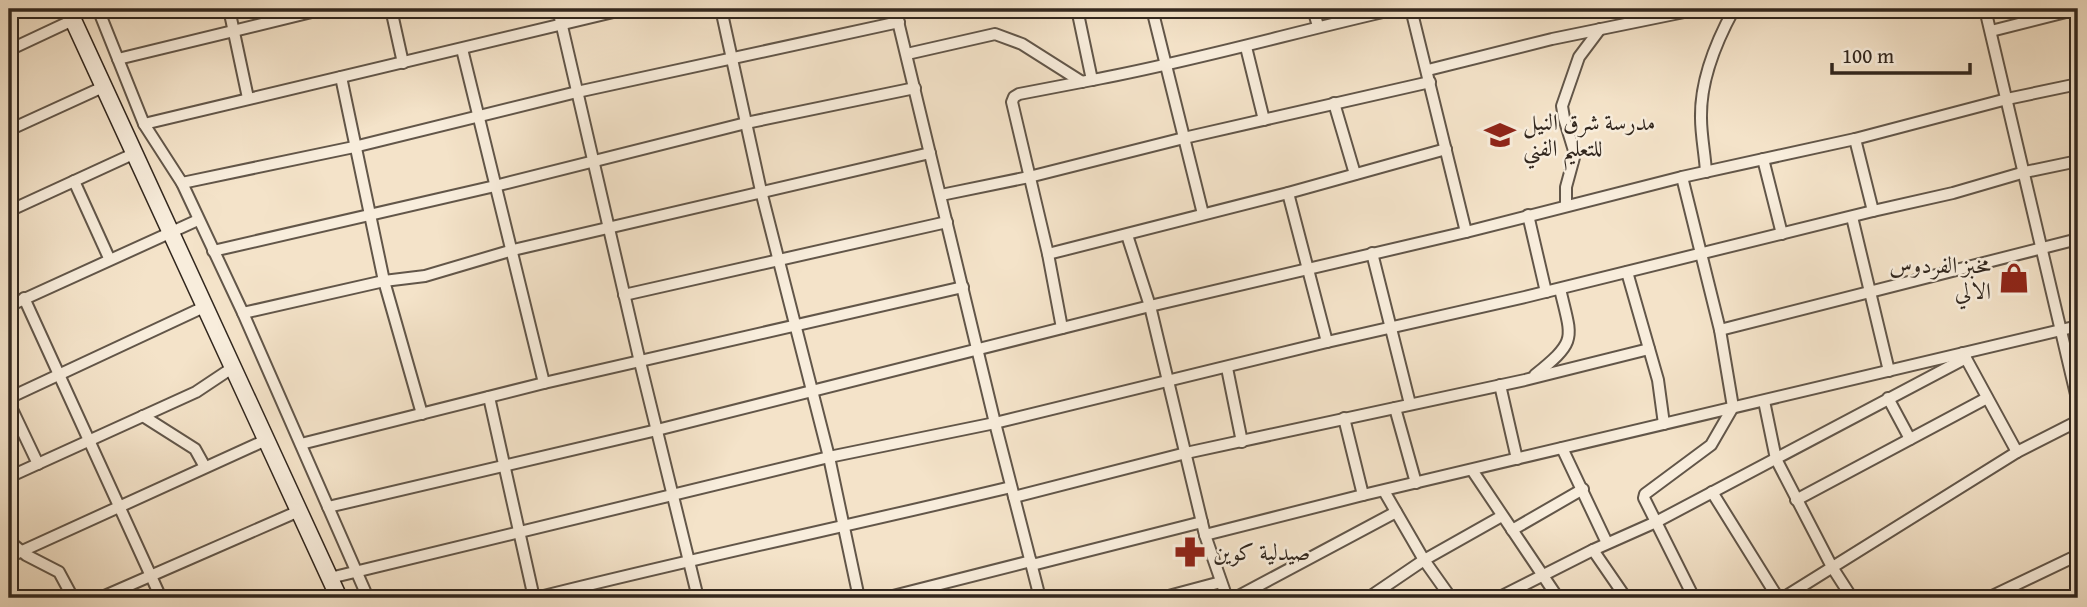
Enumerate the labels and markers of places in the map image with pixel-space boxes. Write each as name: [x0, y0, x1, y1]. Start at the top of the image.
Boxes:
place label: مدرسة شرق النيل للتعليم الفني: [1523, 105, 1655, 171]
school or university icon: مدرسة شرق النيل للتعليم الفني: [1483, 118, 1517, 152]
place label: مخبز الفردوس الالي: [1889, 248, 1991, 310]
shop icon: مخبز الفردوس الالي: [1997, 261, 2031, 295]
pharmacy icon: صيدلية كوين: [1173, 535, 1207, 569]
place label: صيدلية كوين: [1213, 535, 1310, 568]

